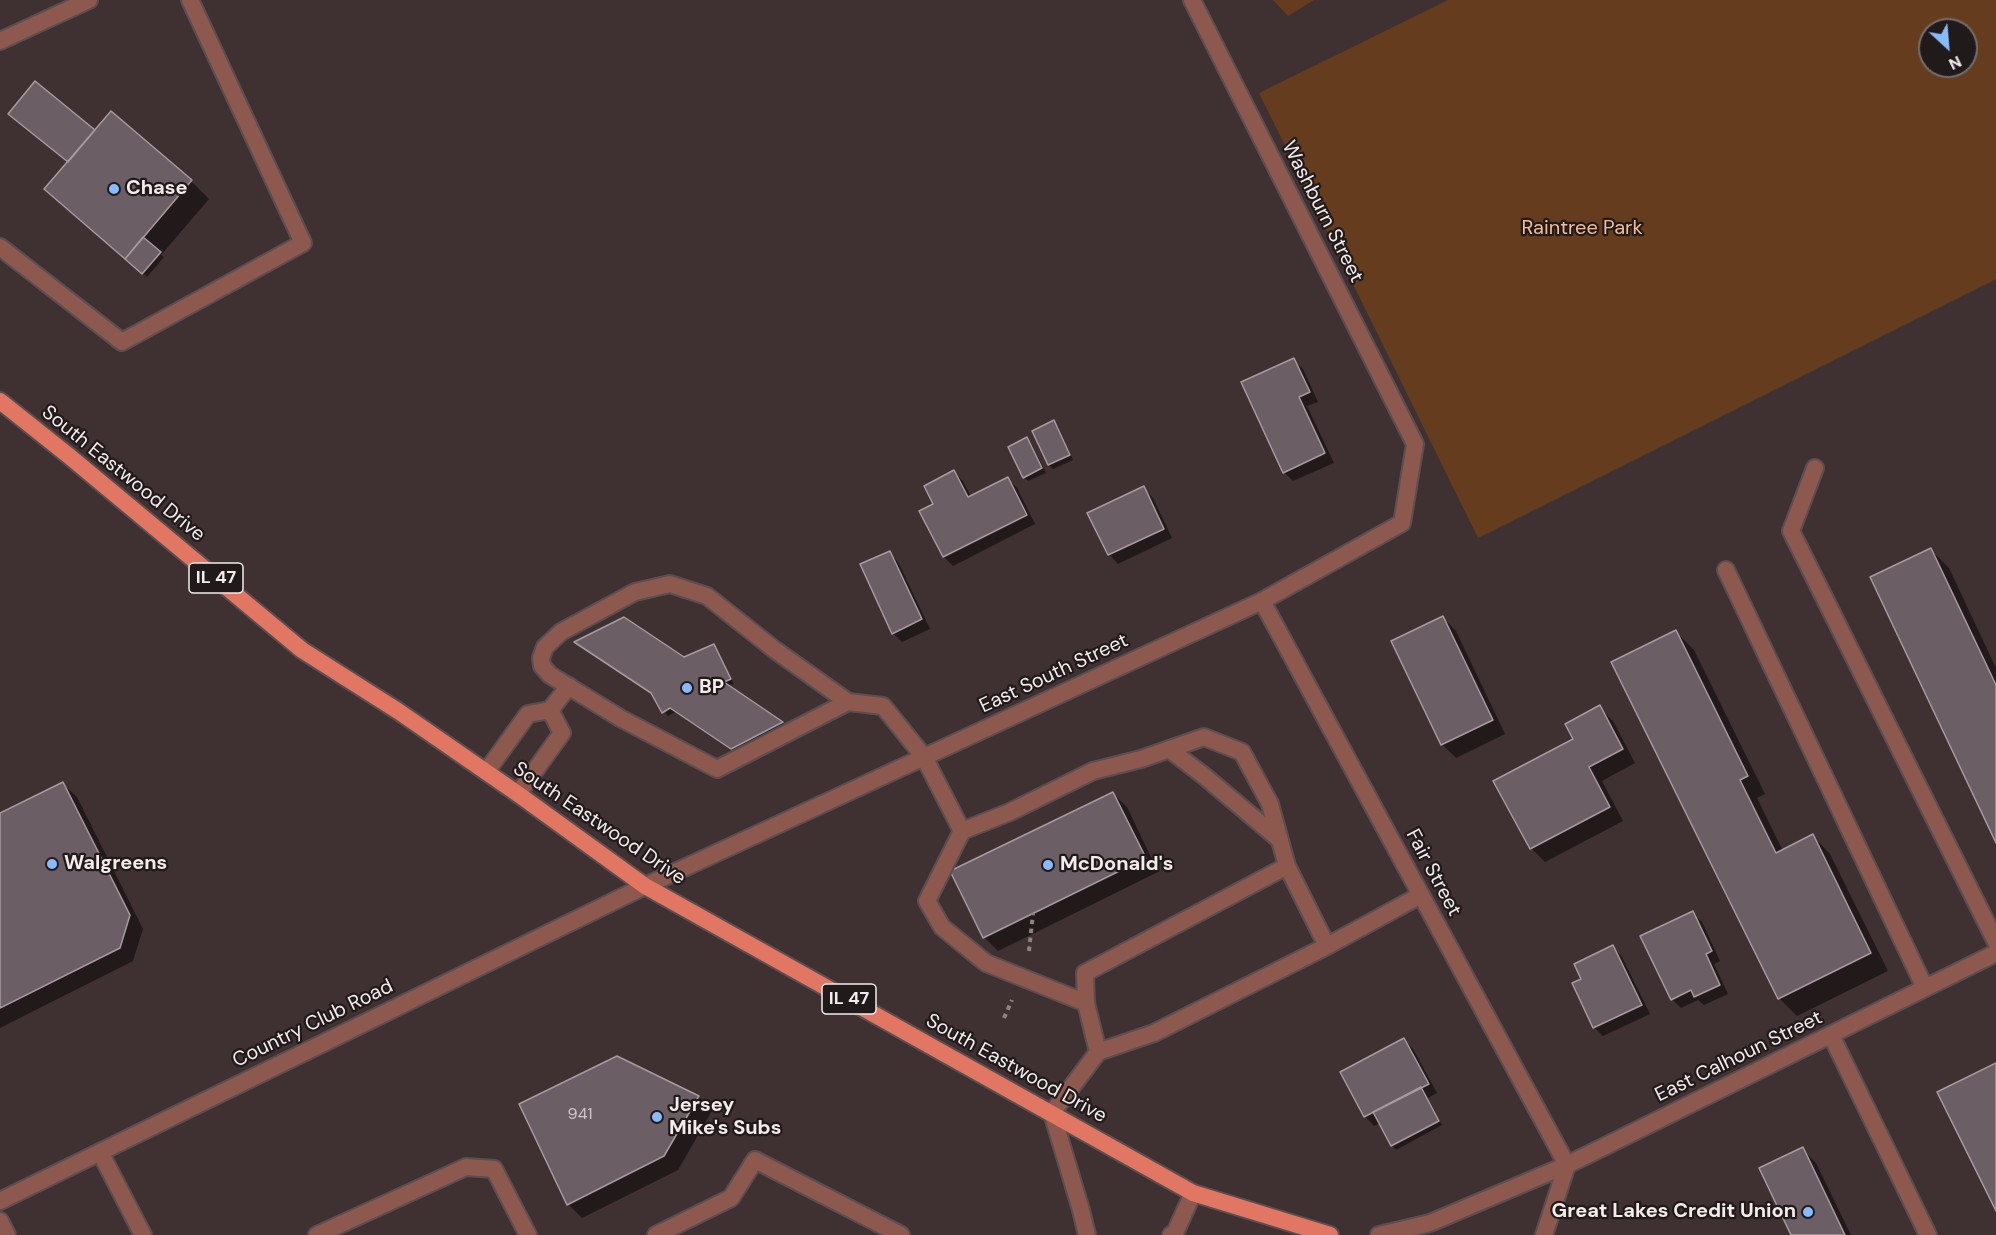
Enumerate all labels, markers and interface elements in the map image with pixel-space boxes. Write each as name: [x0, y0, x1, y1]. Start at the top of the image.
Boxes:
north arrow: [1918, 18, 1978, 78]
text: N: [1945, 51, 1965, 75]
street label: Washburn Street: [1276, 137, 1368, 287]
place label: Chase: [126, 177, 188, 201]
marker: Chase: [107, 182, 121, 196]
park label: Raintree Park: [1521, 217, 1643, 241]
street label: South Eastwood Drive: [37, 401, 209, 547]
road number: IL 47: [189, 563, 243, 593]
street label: East South Street: [976, 629, 1132, 719]
place label: BP: [699, 676, 724, 700]
marker: BP: [680, 681, 694, 695]
street label: South Eastwood Drive: [508, 757, 690, 891]
street label: Fair Street: [1400, 825, 1466, 921]
place label: Walgreens: [64, 852, 167, 876]
place label: McDonald's: [1060, 853, 1173, 877]
marker: Walgreens: [45, 857, 59, 871]
marker: McDonald's: [1041, 858, 1055, 872]
street label: Country Club Road: [229, 975, 397, 1073]
road number: IL 47: [822, 984, 876, 1014]
street label: East Calhoun Street: [1652, 1006, 1826, 1108]
street label: South Eastwood Drive: [921, 1009, 1111, 1129]
place label: Jersey Mike's Subs: [669, 1094, 781, 1141]
house number: 941: [568, 1105, 592, 1125]
marker: Jersey Mike's Subs: [650, 1110, 664, 1124]
place label: Great Lakes Credit Union: [1552, 1200, 1796, 1224]
marker: Great Lakes Credit Union: [1801, 1205, 1815, 1219]

